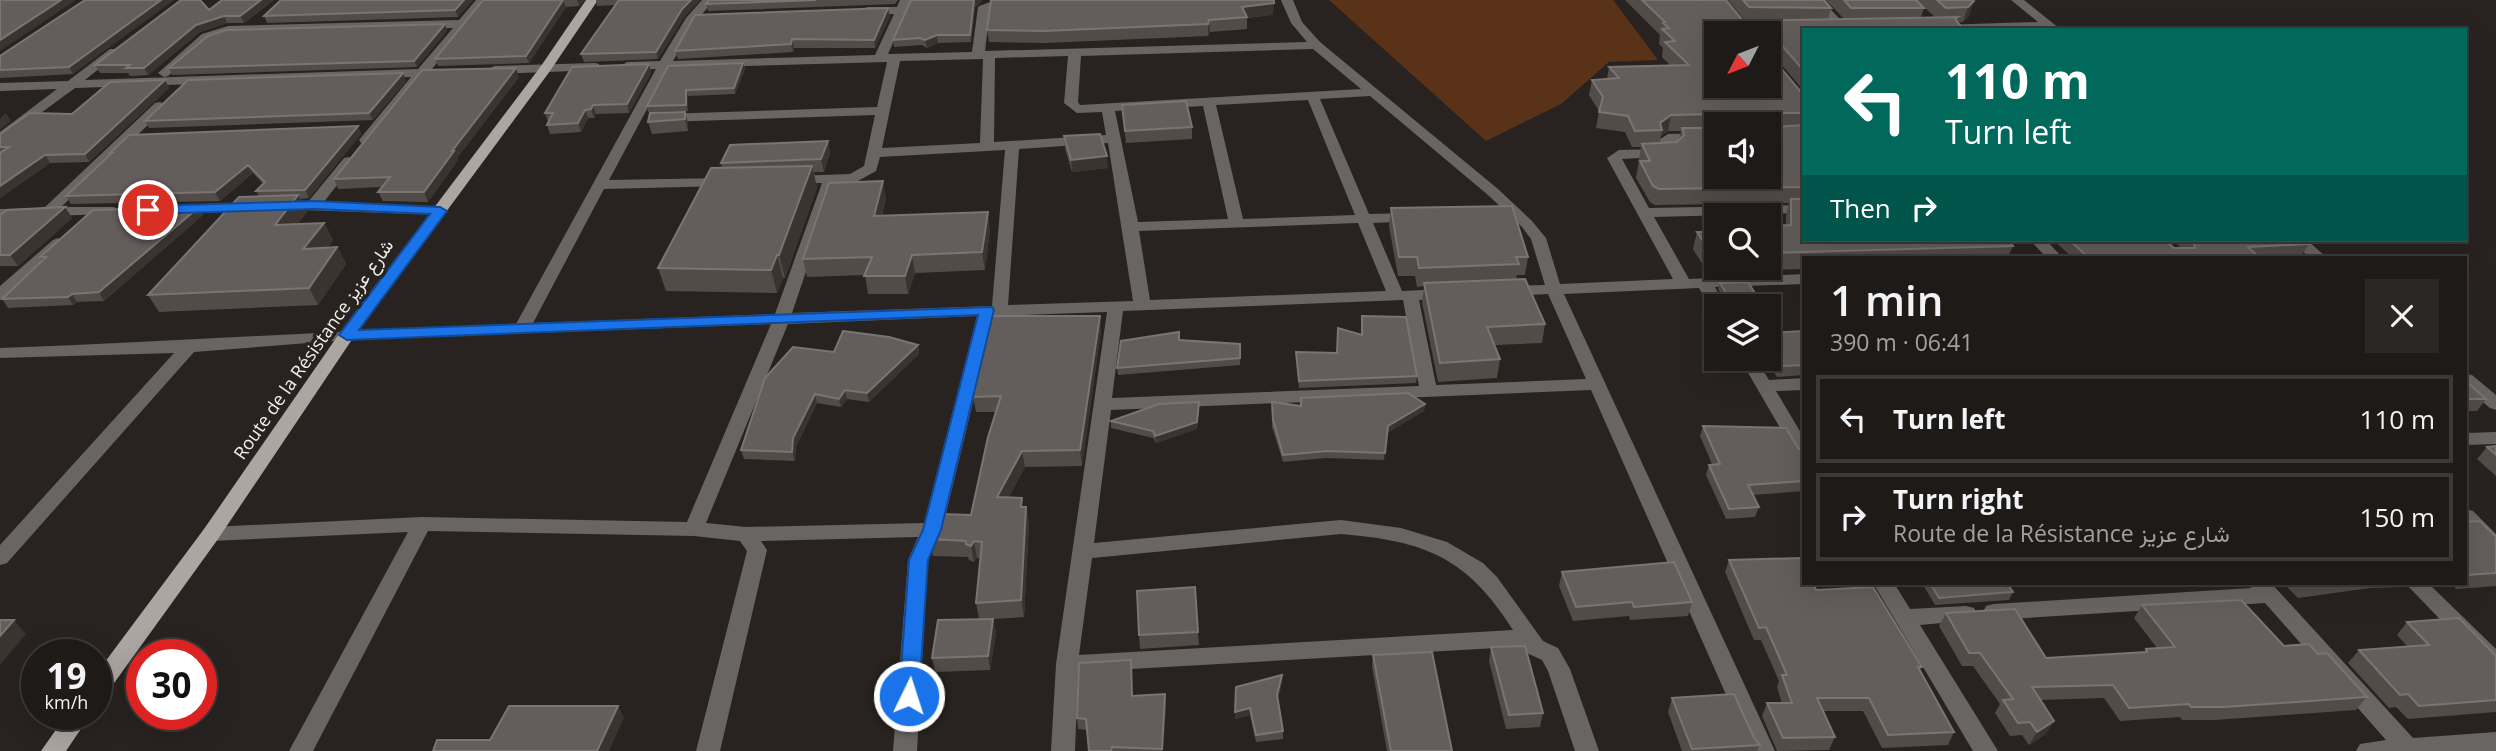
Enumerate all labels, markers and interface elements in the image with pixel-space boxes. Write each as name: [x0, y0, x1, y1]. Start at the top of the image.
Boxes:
north arrow: [1704, 21, 1782, 98]
map controls: [1704, 21, 1781, 371]
text: 110 m: [1945, 47, 2090, 113]
icon: left: [1830, 56, 1921, 147]
text: Turn left: [1945, 110, 2071, 153]
button: sound: [1704, 112, 1781, 189]
pin: [118, 180, 178, 240]
icon: right: [1905, 189, 1943, 227]
text: Then: [1830, 190, 1891, 226]
icon: arrive: [129, 191, 167, 229]
button: search: [1704, 203, 1781, 280]
street label: Route de la Résistance شارع عزيز: [228, 234, 399, 464]
text: 1 min: [1830, 271, 1943, 328]
button: close: [2365, 279, 2439, 353]
button: layers: [1704, 294, 1781, 371]
text: 390 m · 06:41: [1830, 326, 1973, 358]
icon: left: [1834, 400, 1872, 438]
text: Turn left: [1893, 401, 2005, 437]
text: 110 m: [2360, 401, 2435, 437]
text: Turn right: [1893, 481, 2024, 517]
icon: right: [1834, 498, 1872, 536]
text: 150 m: [2360, 499, 2435, 535]
text: Route de la Résistance شارع عزيز: [1893, 517, 2230, 549]
speed limit sign: 30: [126, 639, 217, 730]
text: 19: [46, 652, 87, 699]
position arrow: [872, 659, 946, 733]
text: km/h: [45, 690, 88, 714]

